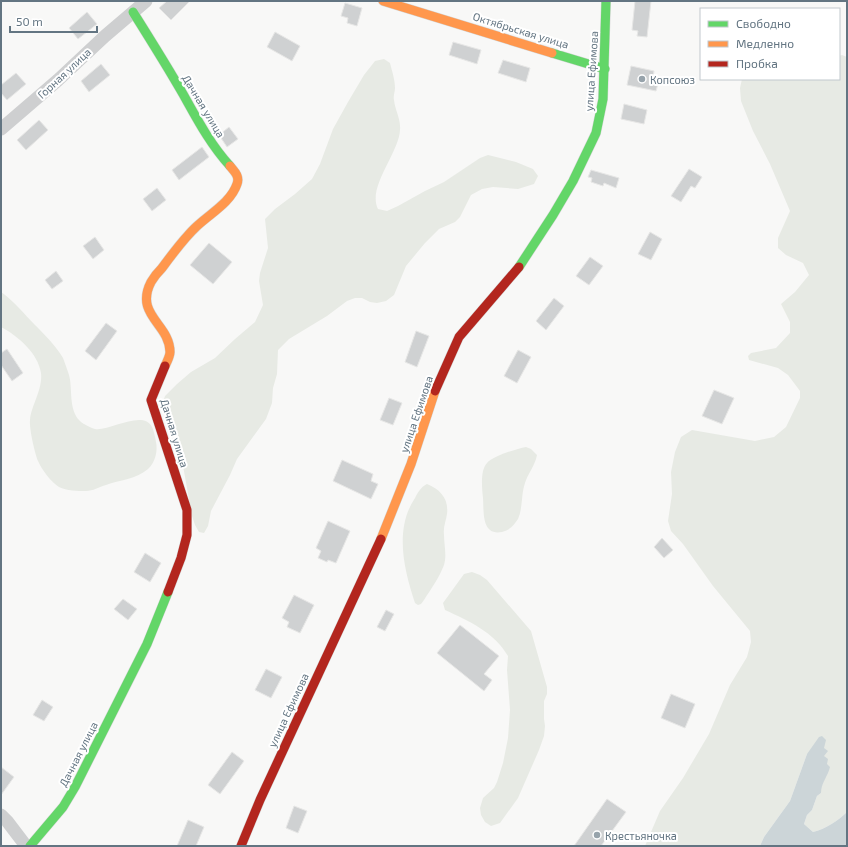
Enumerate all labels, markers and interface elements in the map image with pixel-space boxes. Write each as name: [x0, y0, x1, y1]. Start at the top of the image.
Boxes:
scale bar: [10, 8, 97, 34]
legend: [700, 8, 840, 80]
street label: Октябрьская улица: [471, 9, 570, 52]
text: 50 m: [16, 14, 43, 28]
text: Свободно: [736, 16, 791, 30]
street label: улица Ефимова: [582, 30, 601, 112]
text: Медленно: [736, 36, 794, 50]
street label: Горная улица: [35, 45, 94, 102]
text: Пробка: [736, 56, 778, 70]
street label: Дачная улица: [179, 72, 228, 140]
place label: Копсоюз: [650, 73, 695, 86]
marker: Копсоюз: [637, 74, 647, 84]
street label: улица Ефимова: [397, 374, 436, 454]
street label: Дачная улица: [157, 397, 192, 469]
street label: улица Ефимова: [265, 671, 312, 750]
street label: Дачная улица: [56, 719, 101, 789]
place label: Крестьяночка: [605, 829, 677, 842]
marker: Крестьяночка: [592, 830, 602, 840]

